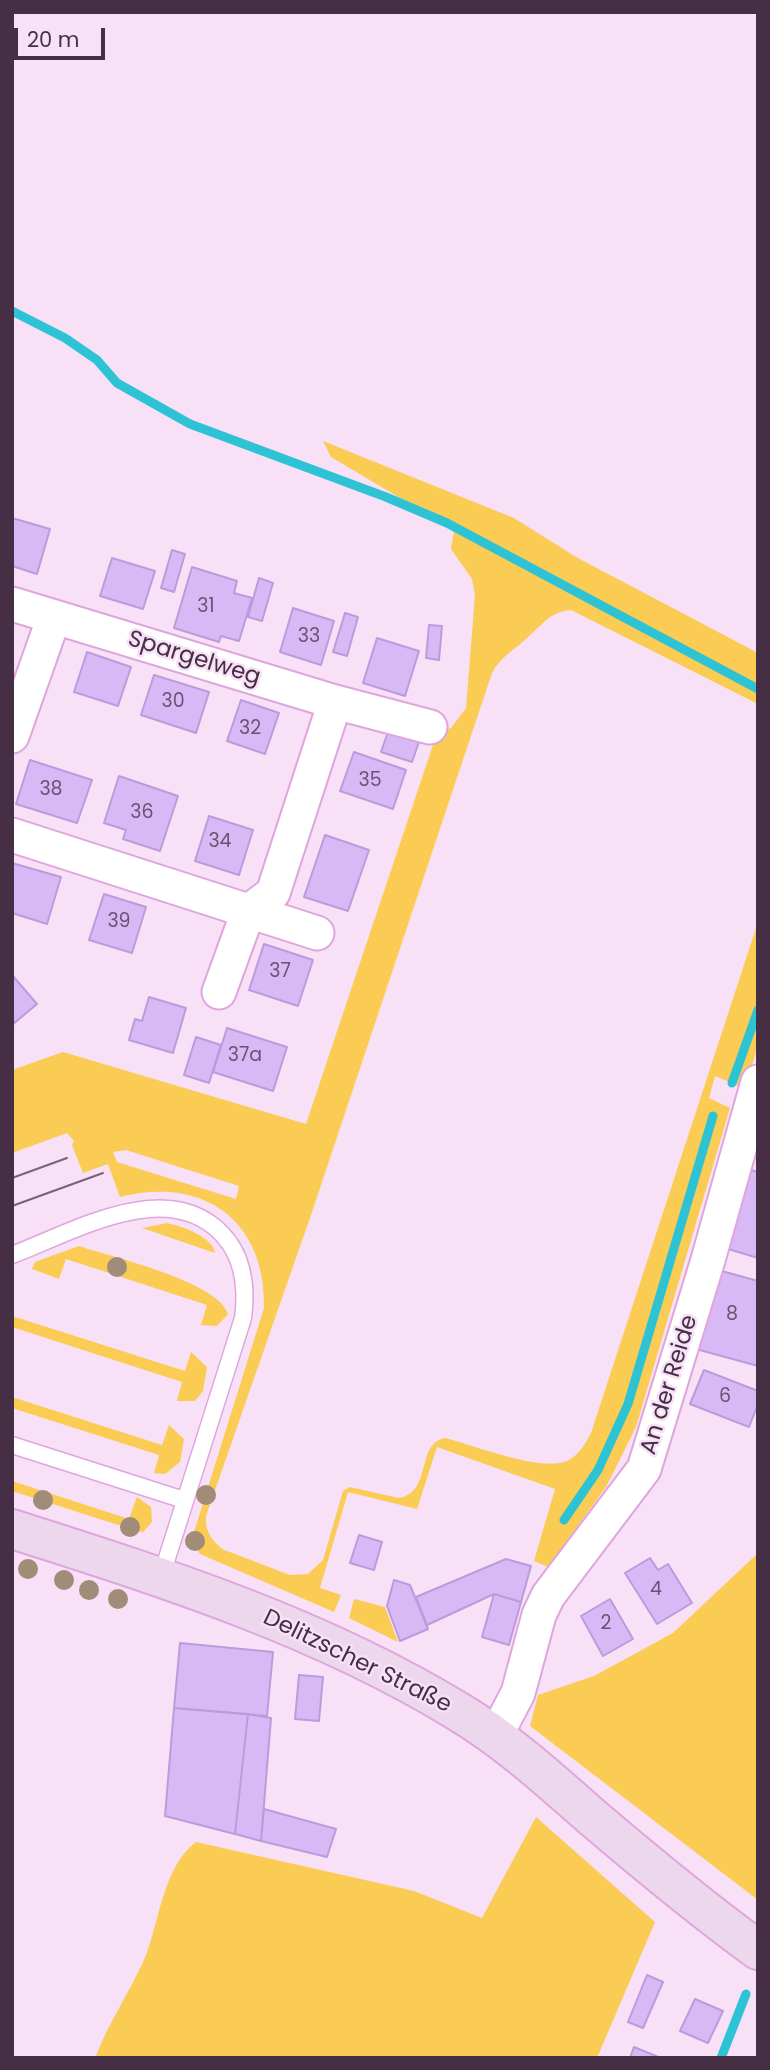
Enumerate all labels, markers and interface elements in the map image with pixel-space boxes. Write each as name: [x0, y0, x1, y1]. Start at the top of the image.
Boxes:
scale bar: [18, 14, 108, 58]
text: 20 m: [27, 25, 80, 54]
house number: 31: [197, 596, 215, 618]
street label: Spargelweg: [124, 626, 264, 692]
house number: 33: [298, 626, 320, 648]
house number: 30: [161, 691, 185, 713]
house number: 32: [239, 718, 261, 740]
house number: 35: [358, 770, 382, 792]
house number: 38: [39, 779, 63, 801]
house number: 36: [130, 802, 154, 824]
house number: 34: [208, 831, 232, 853]
house number: 39: [107, 911, 131, 933]
house number: 37: [269, 961, 291, 983]
house number: 37a: [228, 1045, 262, 1067]
house number: 8: [726, 1304, 738, 1326]
street label: An der Reide: [636, 1312, 704, 1458]
house number: 6: [719, 1386, 731, 1408]
house number: 4: [650, 1579, 662, 1601]
street label: Delitzscher Straße: [258, 1604, 456, 1720]
house number: 2: [601, 1613, 611, 1635]

